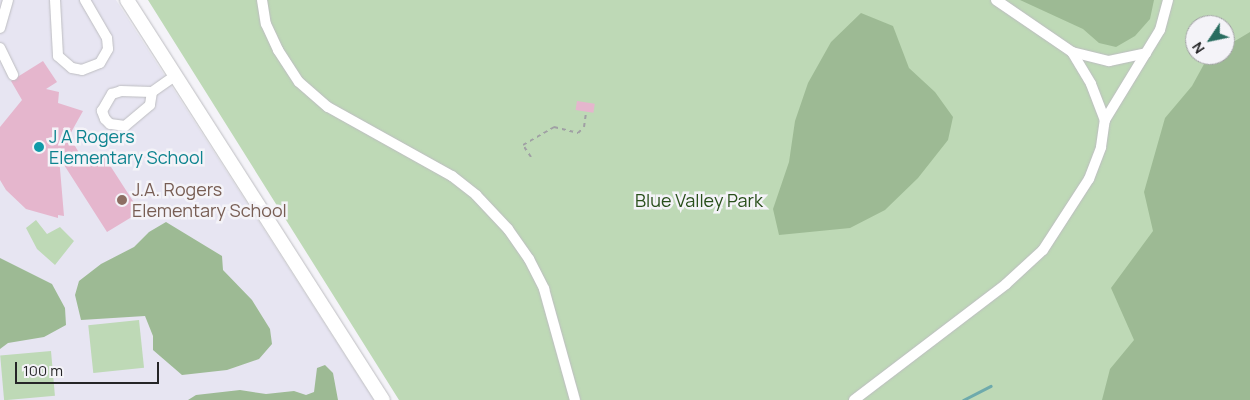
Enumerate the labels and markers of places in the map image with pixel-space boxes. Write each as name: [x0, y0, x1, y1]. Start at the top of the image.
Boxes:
place label: J A Rogers Elementary School: [49, 126, 204, 168]
marker: J A Rogers Elementary School: [33, 141, 45, 153]
place label: J.A. Rogers Elementary School: [132, 179, 287, 222]
marker: J.A. Rogers Elementary School: [116, 194, 128, 206]

